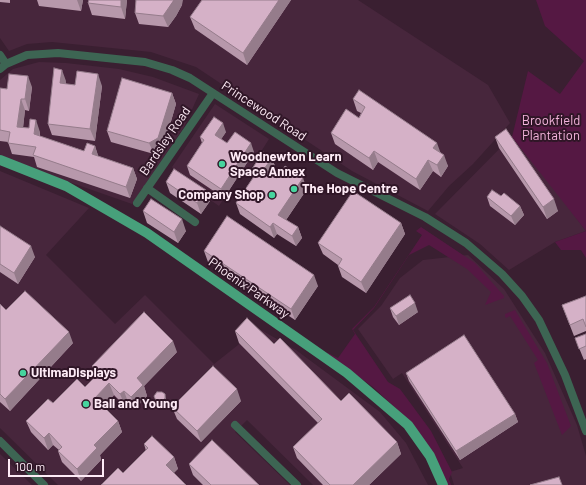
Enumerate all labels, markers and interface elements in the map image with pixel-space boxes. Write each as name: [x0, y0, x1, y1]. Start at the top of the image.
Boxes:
street label: Princewood Road: [219, 78, 309, 144]
street label: Bardsley Road: [136, 104, 194, 178]
park label: Brookfield Plantation: [522, 113, 580, 144]
place label: Woodnewton Learn Space Annex: [230, 149, 342, 180]
marker: Woodnewton Learn Space Annex: [217, 159, 227, 169]
place label: The Hope Centre: [302, 181, 398, 197]
marker: The Hope Centre: [289, 184, 299, 194]
place label: Company Shop: [178, 187, 264, 203]
marker: Company Shop: [267, 190, 277, 200]
street label: Phoenix Parkway: [206, 254, 292, 322]
place label: UltimaDisplays: [31, 365, 116, 381]
marker: UltimaDisplays: [18, 368, 28, 378]
place label: Ball and Young: [94, 396, 177, 412]
marker: Ball and Young: [81, 399, 91, 409]
scale bar: [10, 451, 106, 477]
text: 100 m: [15, 459, 45, 473]

